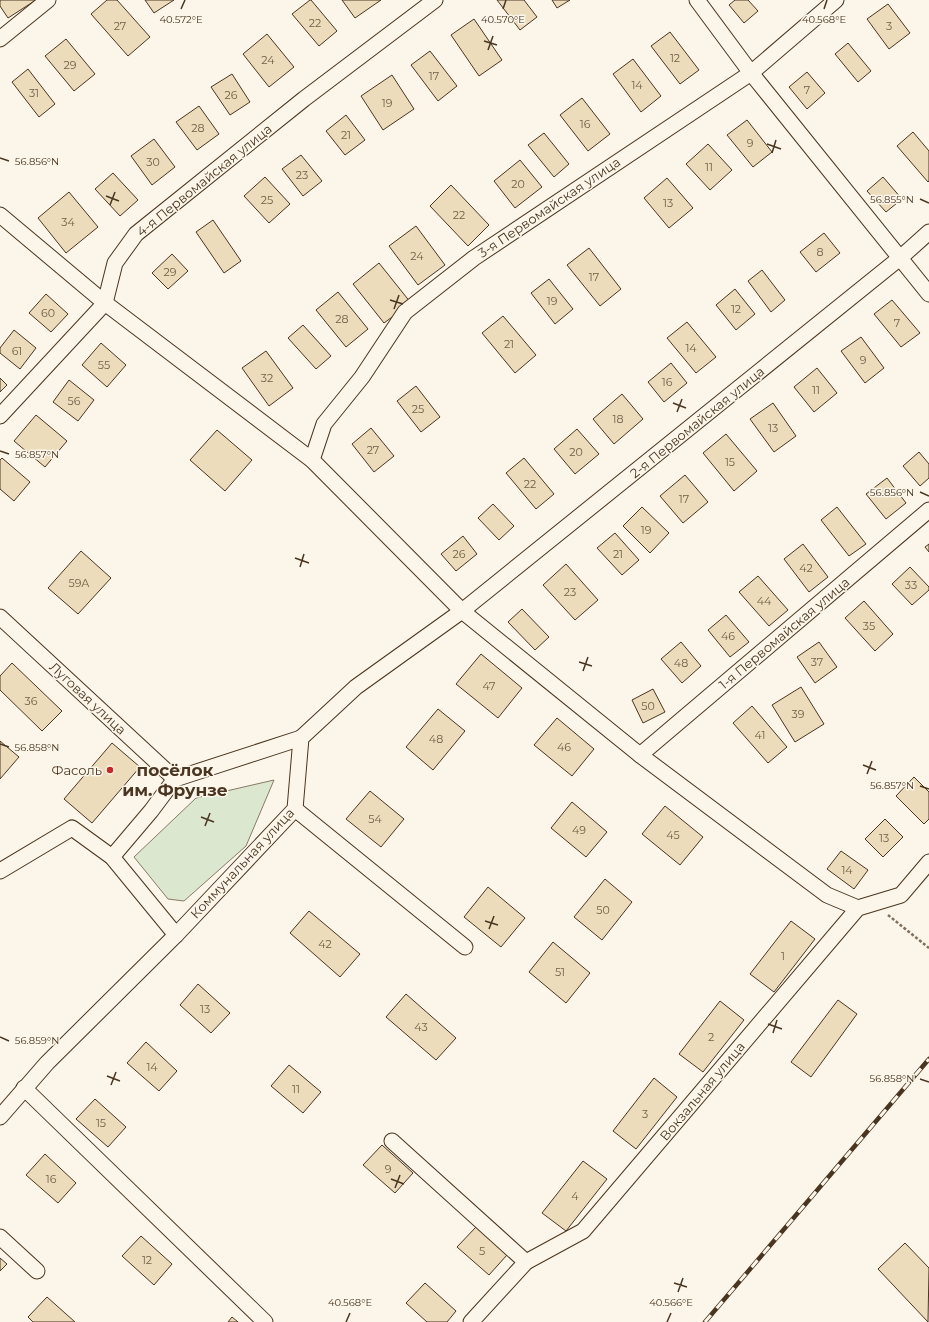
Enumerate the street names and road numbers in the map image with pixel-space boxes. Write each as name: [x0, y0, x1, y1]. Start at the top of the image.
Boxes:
street label: 4-я Первомайская улица: [133, 120, 275, 240]
street label: 3-я Первомайская улица: [475, 153, 623, 261]
street label: 2-я Первомайская улица: [627, 363, 767, 481]
street label: 1-я Первомайская улица: [715, 574, 853, 692]
street label: Луговая улица: [46, 658, 130, 738]
street label: Коммунальная улица: [187, 805, 297, 921]
street label: Вокзальная улица: [656, 1038, 748, 1144]

